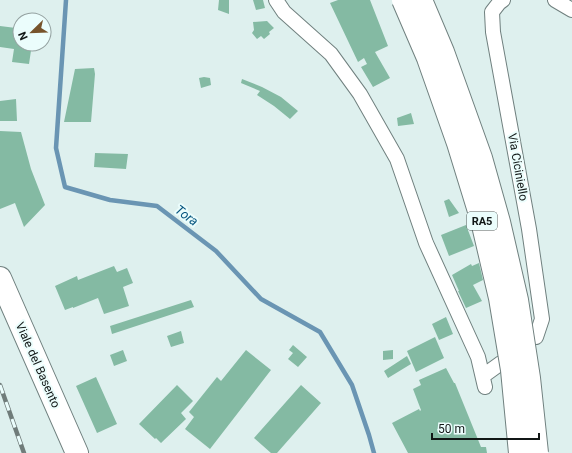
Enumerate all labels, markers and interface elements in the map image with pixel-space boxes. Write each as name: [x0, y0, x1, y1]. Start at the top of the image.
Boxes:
north arrow: [12, 12, 52, 52]
text: N: [16, 29, 31, 42]
street label: Via Ciciniello: [505, 132, 531, 202]
water label: Tora: [172, 202, 201, 229]
road number: RA5: [467, 212, 497, 230]
street label: Viale del Basento: [13, 320, 63, 410]
scale bar: [432, 415, 539, 441]
text: 50 m: [438, 422, 465, 436]

